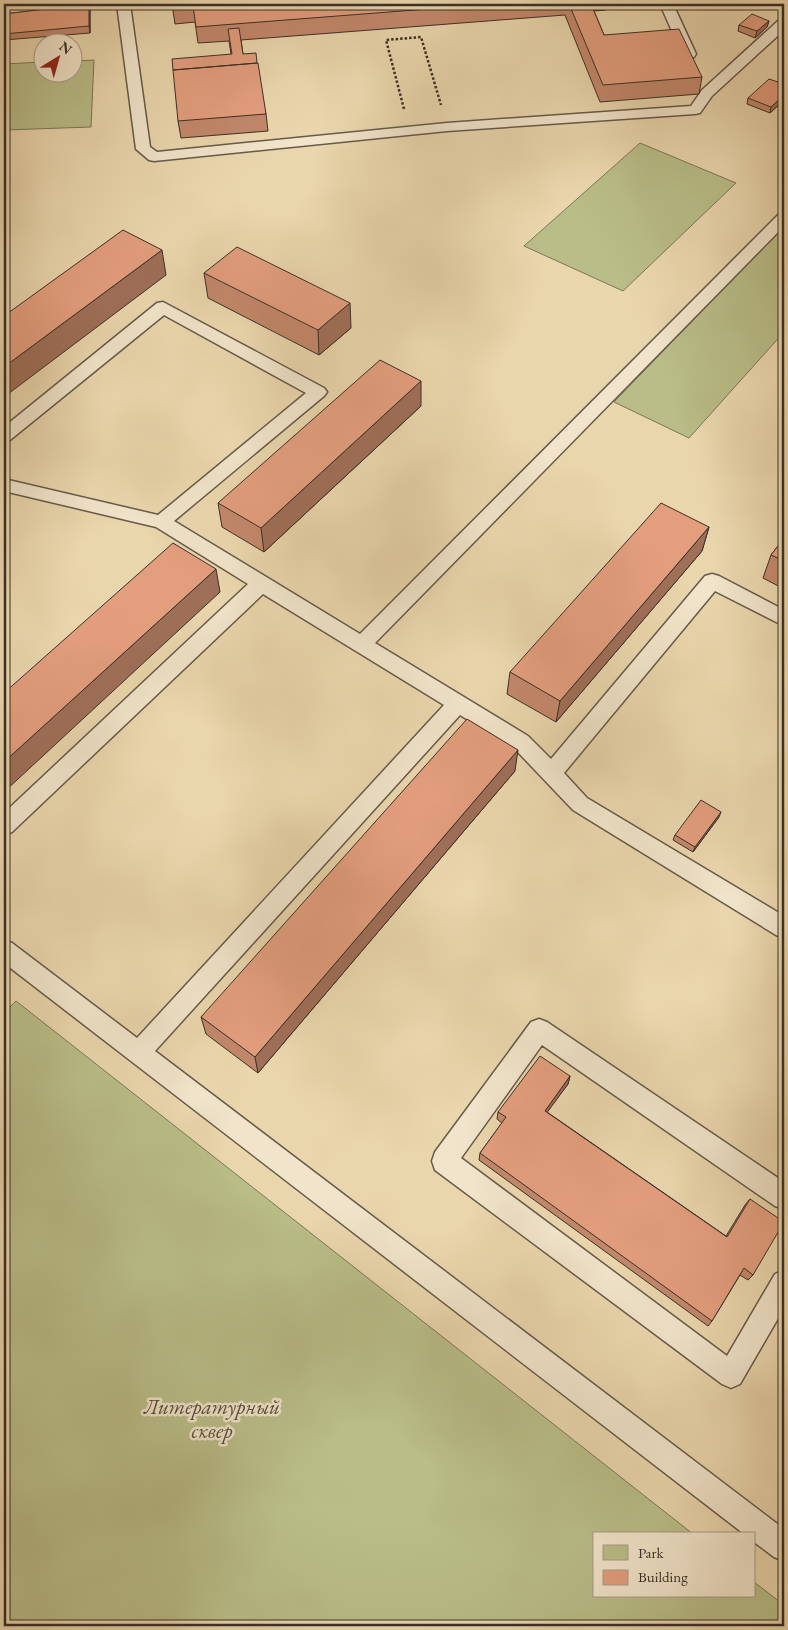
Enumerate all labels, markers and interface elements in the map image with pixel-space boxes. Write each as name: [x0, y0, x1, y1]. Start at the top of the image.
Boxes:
north arrow: [32, 32, 82, 82]
text: N: [56, 37, 76, 59]
park label: Литературный сквер: [143, 1393, 280, 1444]
legend: [593, 1532, 756, 1598]
text: Park: [638, 1543, 665, 1562]
text: Building: [638, 1567, 688, 1586]

